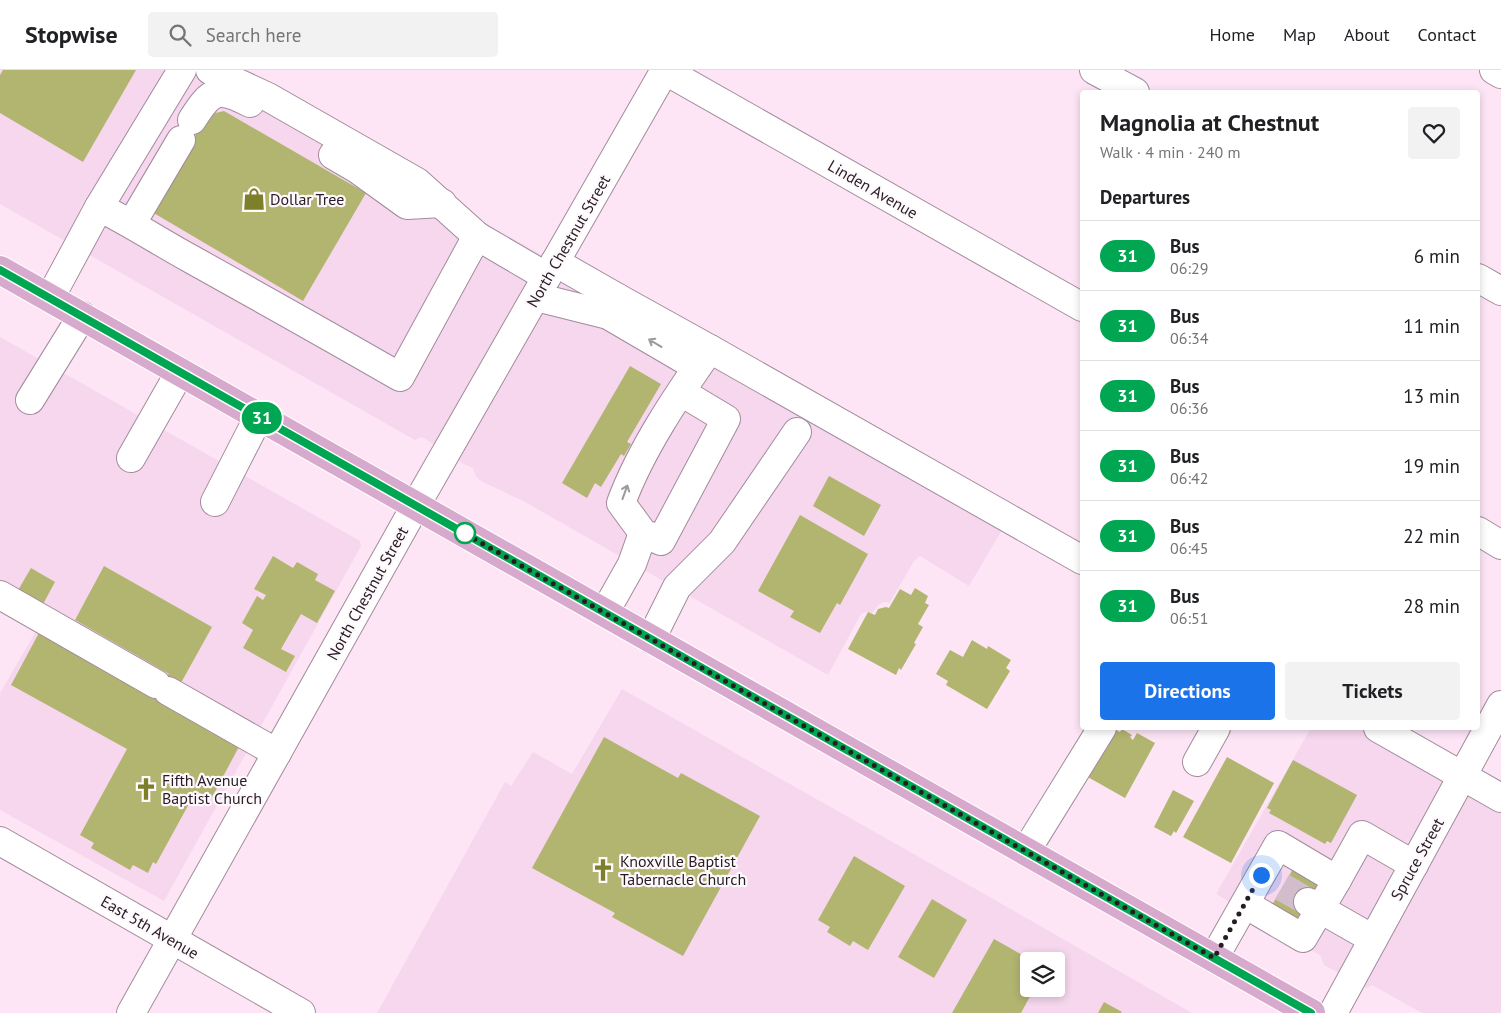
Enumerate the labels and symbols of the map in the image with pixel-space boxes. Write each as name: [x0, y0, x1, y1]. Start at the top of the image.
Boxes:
street label: Linden Avenue: [824, 155, 922, 223]
street label: North Chestnut Street: [522, 171, 614, 311]
shop icon: Dollar Tree: [241, 186, 267, 212]
place label: Dollar Tree: [270, 189, 344, 209]
one-way arrow: [649, 337, 663, 347]
line badge: 31: [240, 402, 284, 434]
one-way arrow: [621, 484, 630, 500]
street label: North Chestnut Street: [322, 522, 412, 663]
unlabelled marker: [454, 522, 476, 544]
place label: Fifth Avenue Baptist Church: [162, 770, 262, 808]
church icon: Fifth Avenue Baptist Church: [133, 776, 159, 802]
street label: Spruce Street: [1386, 814, 1448, 904]
place label: Knoxville Baptist Tabernacle Church: [620, 851, 746, 889]
church icon: Knoxville Baptist Tabernacle Church: [590, 857, 616, 883]
your location: [1249, 863, 1274, 888]
street label: East 5th Avenue: [98, 891, 202, 963]

